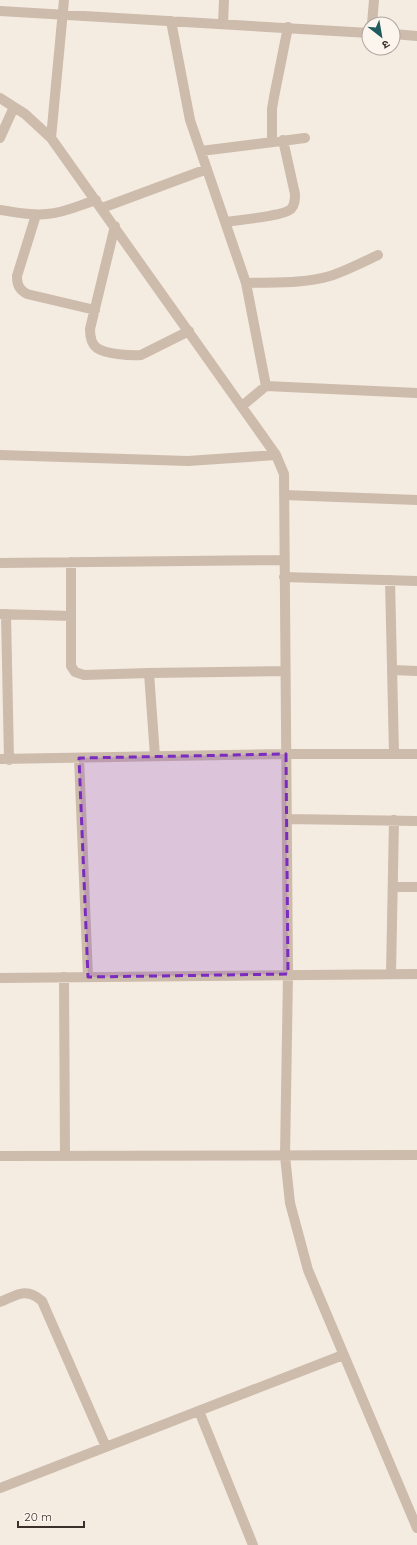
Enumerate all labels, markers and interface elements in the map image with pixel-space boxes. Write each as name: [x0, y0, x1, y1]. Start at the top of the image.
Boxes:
north arrow: [361, 16, 401, 56]
text: उ: [379, 37, 393, 53]
scale bar: [18, 1503, 84, 1529]
text: 20 m: [24, 1509, 52, 1524]

